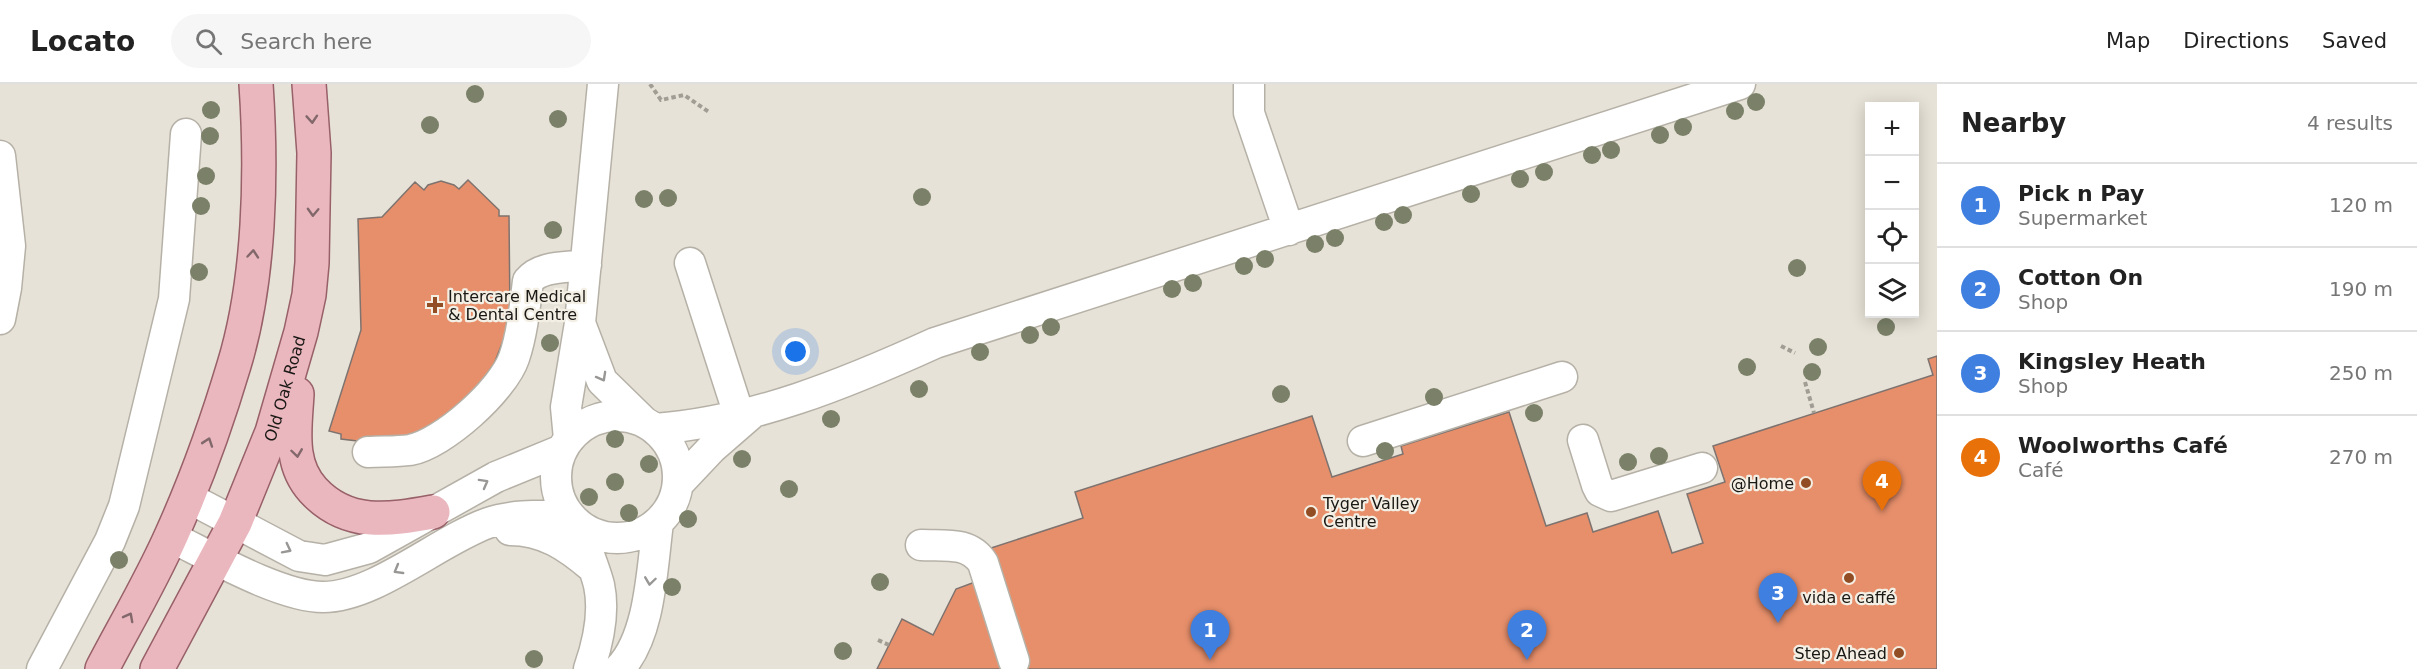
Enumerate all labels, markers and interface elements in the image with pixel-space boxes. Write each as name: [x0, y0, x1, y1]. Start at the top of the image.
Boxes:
search box: [171, 14, 591, 68]
text: Locato: [30, 25, 135, 58]
icon: search: [192, 25, 225, 58]
text: Search here: [240, 29, 372, 54]
text: Map: [2106, 29, 2150, 53]
text: Directions: [2183, 29, 2289, 53]
text: Saved: [2322, 29, 2387, 53]
map controls: [1865, 102, 1919, 318]
button: +: [1865, 102, 1919, 156]
text: Nearby: [1961, 108, 2066, 138]
text: 4 results: [2307, 111, 2393, 135]
one-way arrow: [305, 114, 318, 123]
button: −: [1865, 156, 1919, 210]
text: Pick n Pay: [2018, 181, 2144, 206]
text: 1: [1974, 193, 1987, 217]
text: 120 m: [2329, 193, 2393, 217]
text: Supermarket: [2018, 206, 2147, 230]
one-way arrow: [307, 207, 320, 216]
button: locate: [1865, 210, 1919, 264]
one-way arrow: [246, 249, 259, 258]
button: layers: [1865, 264, 1919, 318]
text: Cotton On: [2018, 265, 2143, 290]
text: 2: [1974, 277, 1987, 301]
text: 190 m: [2329, 277, 2393, 301]
place label: Intercare Medical & Dental Centre: [448, 287, 586, 324]
text: Shop: [2018, 290, 2068, 314]
marker: Intercare Medical & Dental Centre: [426, 296, 444, 314]
street label: Old Oak Road: [260, 333, 309, 444]
your location: [781, 337, 810, 366]
text: Kingsley Heath: [2018, 349, 2206, 374]
text: 3: [1974, 361, 1987, 385]
text: 250 m: [2329, 361, 2393, 385]
one-way arrow: [595, 371, 606, 381]
text: Shop: [2018, 374, 2068, 398]
text: Woolworths Café: [2018, 433, 2228, 458]
one-way arrow: [200, 437, 213, 448]
text: 4: [1974, 445, 1987, 469]
text: 270 m: [2329, 445, 2393, 469]
one-way arrow: [290, 449, 302, 458]
text: Café: [2018, 458, 2064, 482]
pin: 4: [1862, 462, 1902, 511]
place label: @Home: [1731, 474, 1794, 493]
marker: @Home: [1799, 476, 1813, 490]
one-way arrow: [478, 479, 489, 490]
place label: Tyger Valley Centre: [1322, 494, 1419, 531]
marker: Tyger Valley Centre: [1304, 505, 1318, 519]
one-way arrow: [281, 542, 292, 554]
one-way arrow: [394, 563, 404, 574]
marker: vida e caffé: [1842, 571, 1856, 585]
pin: 3: [1758, 574, 1798, 623]
one-way arrow: [644, 576, 656, 586]
place label: vida e caffé: [1802, 588, 1896, 607]
pin: 1: [1190, 610, 1230, 660]
pin: 2: [1508, 610, 1546, 660]
one-way arrow: [122, 613, 133, 624]
place label: Step Ahead: [1795, 644, 1887, 663]
marker: Step Ahead: [1892, 646, 1906, 660]

